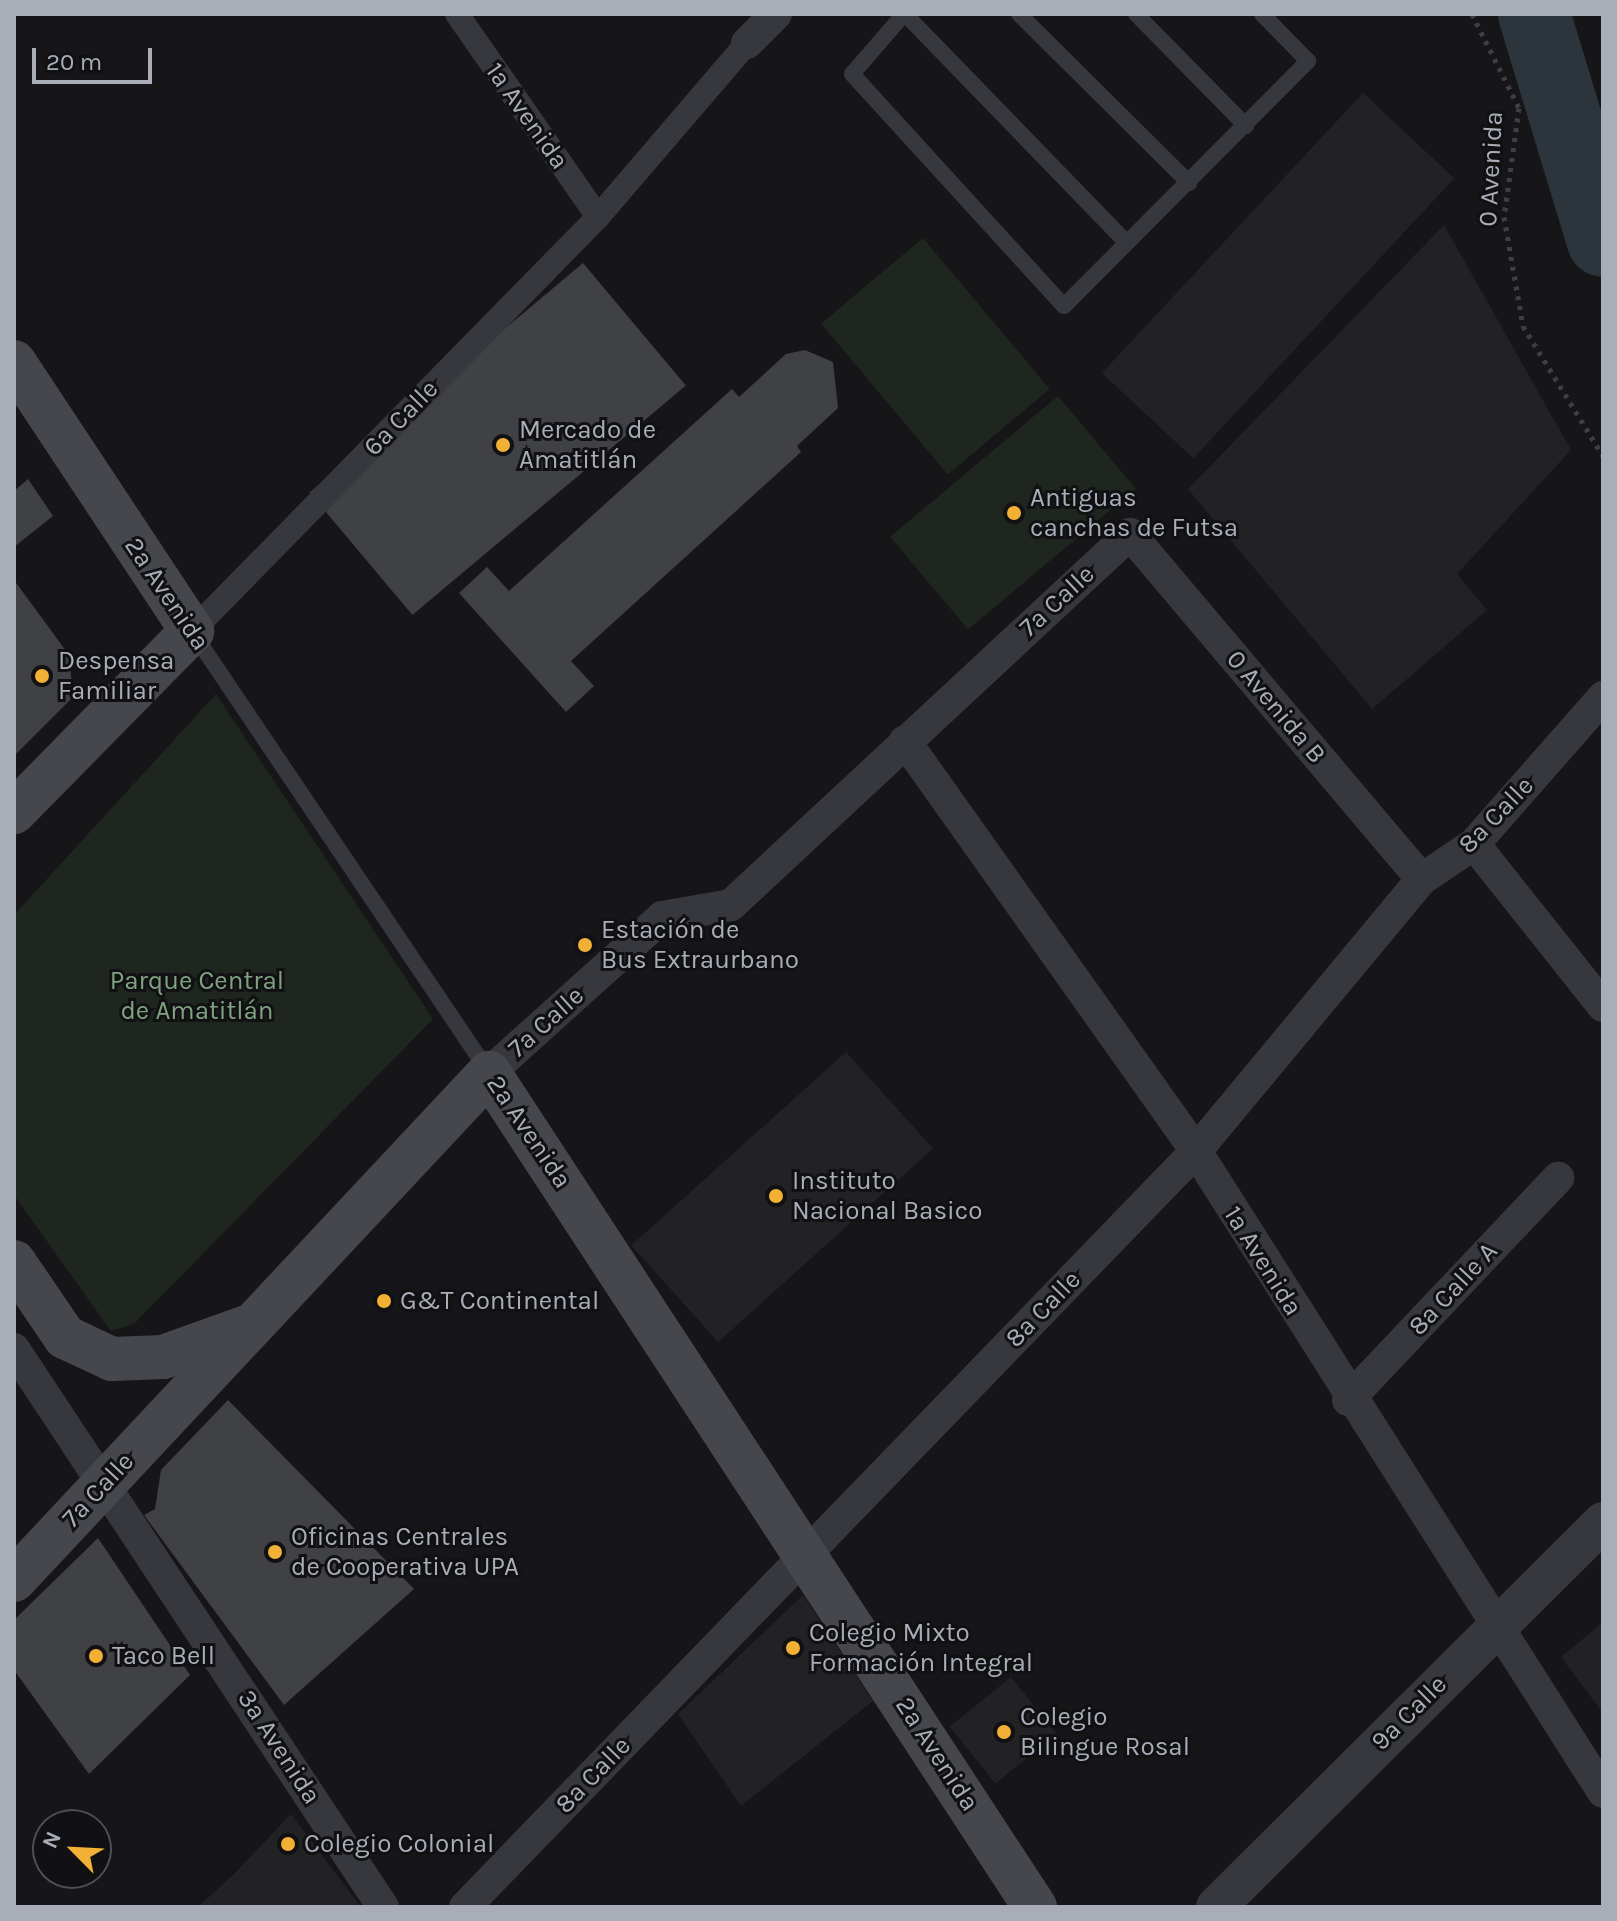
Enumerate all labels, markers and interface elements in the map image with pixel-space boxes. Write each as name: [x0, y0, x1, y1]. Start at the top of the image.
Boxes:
scale bar: [36, 32, 156, 82]
text: 20 m: [46, 48, 102, 76]
street label: 1a Avenida: [479, 57, 575, 175]
street label: 0 Avenida: [1472, 110, 1510, 228]
street label: 6a Calle: [357, 374, 445, 462]
place label: Mercado de Amatitlán: [519, 414, 656, 476]
marker: Mercado de Amatitlán: [494, 436, 512, 454]
place label: Antiguas canchas de Futsa: [1030, 482, 1238, 544]
marker: Antiguas canchas de Futsa: [1005, 504, 1023, 522]
street label: 2a Avenida: [118, 532, 216, 656]
street label: 7a Calle: [1013, 559, 1101, 643]
street label: 0 Avenida B: [1220, 644, 1332, 770]
place label: Despensa Familiar: [58, 645, 174, 706]
marker: Despensa Familiar: [33, 667, 51, 685]
street label: 8a Calle: [1452, 770, 1540, 860]
place label: Estación de Bus Extraurbano: [601, 914, 799, 976]
marker: Estación de Bus Extraurbano: [576, 936, 594, 954]
park label: Parque Central de Amatitlán: [110, 965, 284, 1026]
street label: 7a Calle: [502, 980, 590, 1064]
street label: 2a Avenida: [480, 1070, 578, 1194]
place label: Instituto Nacional Basico: [792, 1165, 982, 1226]
marker: Instituto Nacional Basico: [767, 1187, 785, 1205]
street label: 1a Avenida: [1217, 1201, 1309, 1321]
street label: 8a Calle A: [1402, 1236, 1504, 1342]
street label: 8a Calle: [999, 1264, 1087, 1354]
place label: G&T Continental: [400, 1285, 599, 1317]
marker: G&T Continental: [375, 1292, 393, 1310]
street label: 7a Calle: [56, 1446, 140, 1534]
place label: Oficinas Centrales de Cooperativa UPA: [291, 1521, 519, 1582]
marker: Oficinas Centrales de Cooperativa UPA: [266, 1543, 284, 1561]
place label: Colegio Mixto Formación Integral: [809, 1617, 1033, 1678]
marker: Colegio Mixto Formación Integral: [784, 1639, 802, 1657]
place label: Taco Bell: [112, 1640, 215, 1672]
marker: Taco Bell: [87, 1647, 105, 1665]
street label: 9a Calle: [1365, 1669, 1453, 1757]
street label: 3a Avenida: [231, 1684, 327, 1810]
street label: 2a Avenida: [889, 1691, 985, 1817]
place label: Colegio Bilingue Rosal: [1020, 1701, 1190, 1762]
marker: Colegio Bilingue Rosal: [995, 1723, 1013, 1741]
street label: 8a Calle: [549, 1730, 637, 1820]
north arrow: [32, 1809, 112, 1889]
text: N: [37, 1828, 67, 1853]
place label: Colegio Colonial: [304, 1828, 494, 1860]
marker: Colegio Colonial: [279, 1835, 297, 1853]

